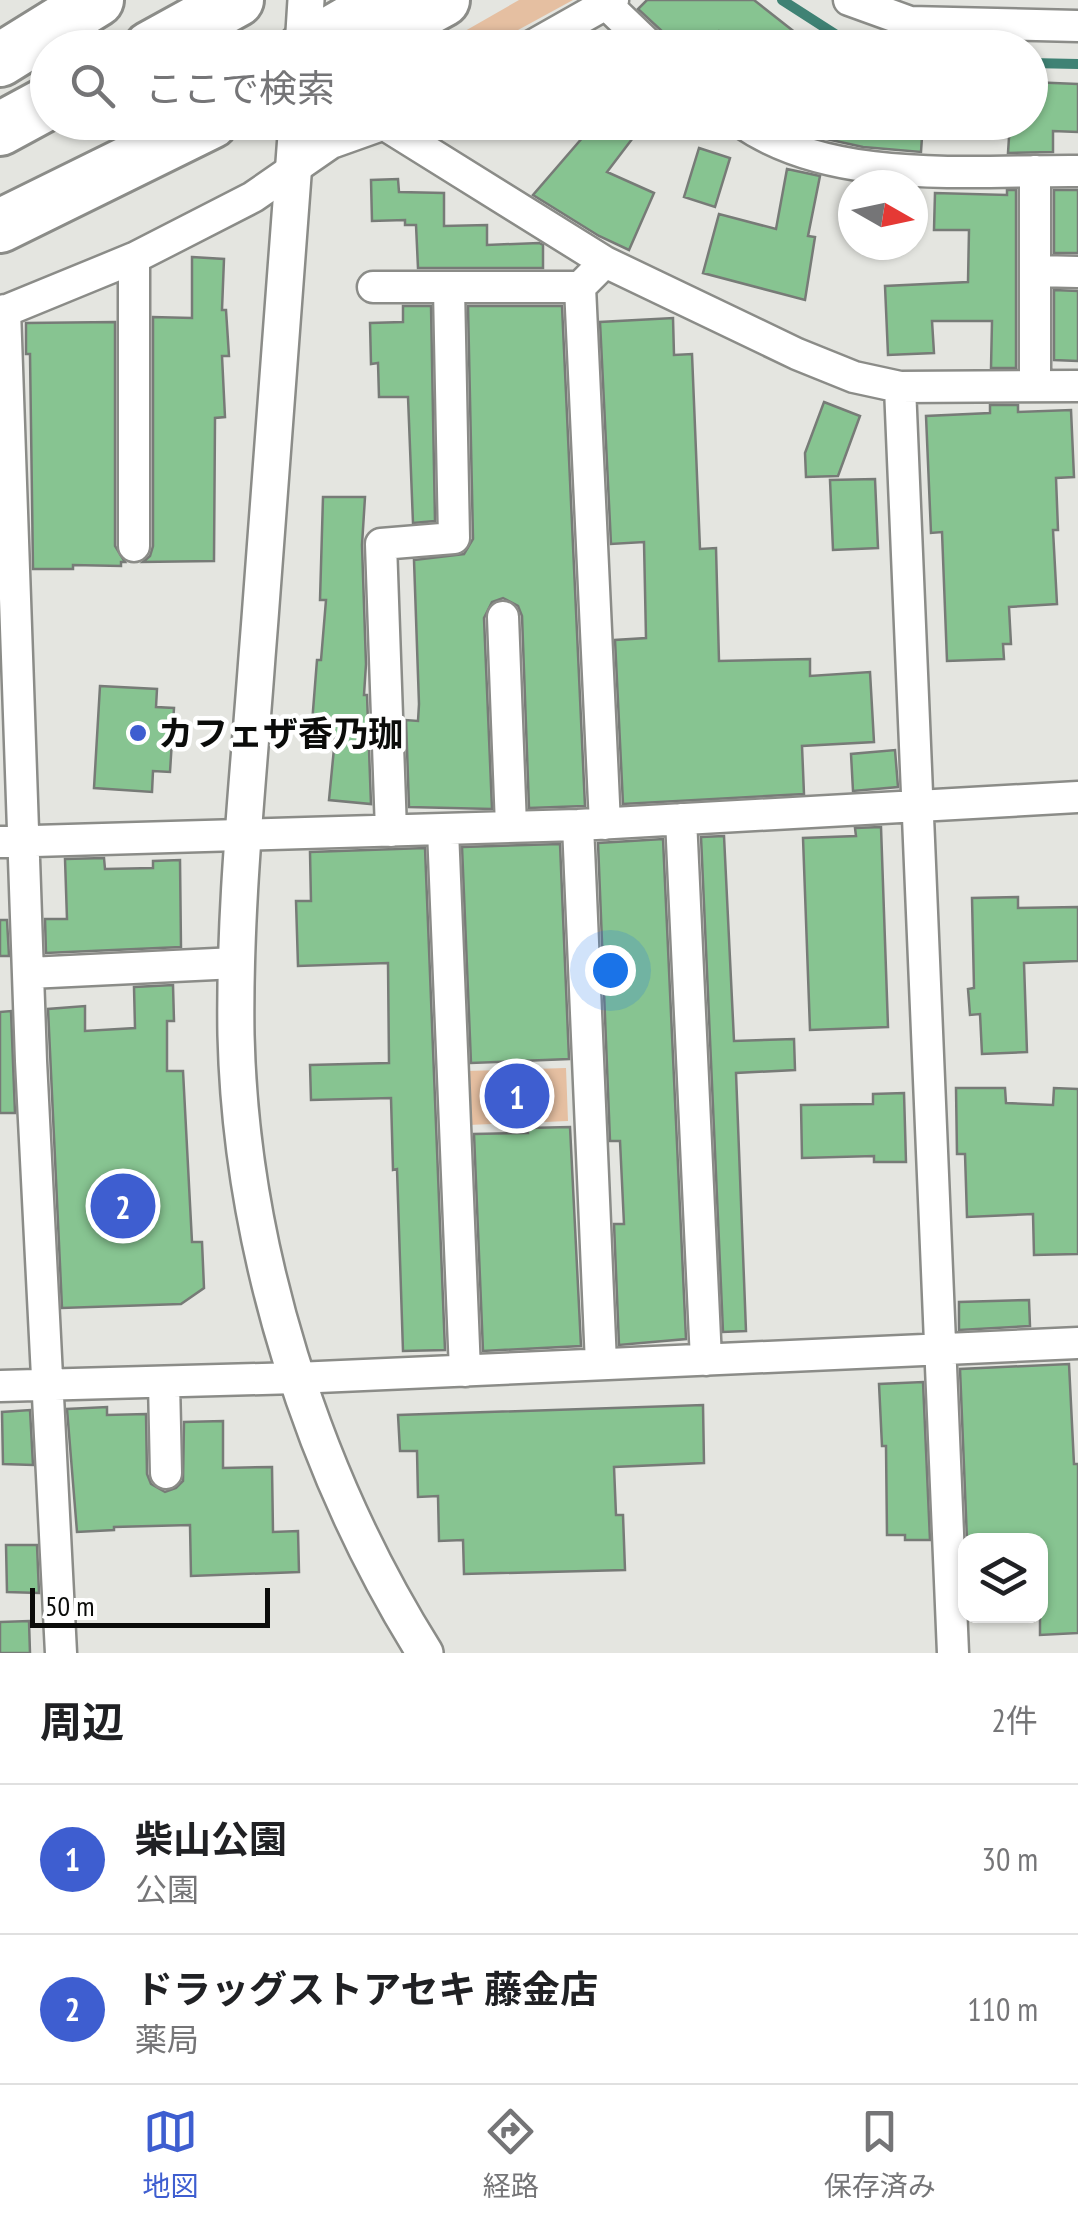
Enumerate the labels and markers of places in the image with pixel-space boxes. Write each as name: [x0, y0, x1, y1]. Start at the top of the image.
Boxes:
place label: カフェザ香乃珈: [158, 710, 403, 756]
marker: カフェザ香乃珈: [127, 722, 149, 744]
pin: 1: [484, 1058, 550, 1134]
pin: 2: [90, 1168, 156, 1244]

